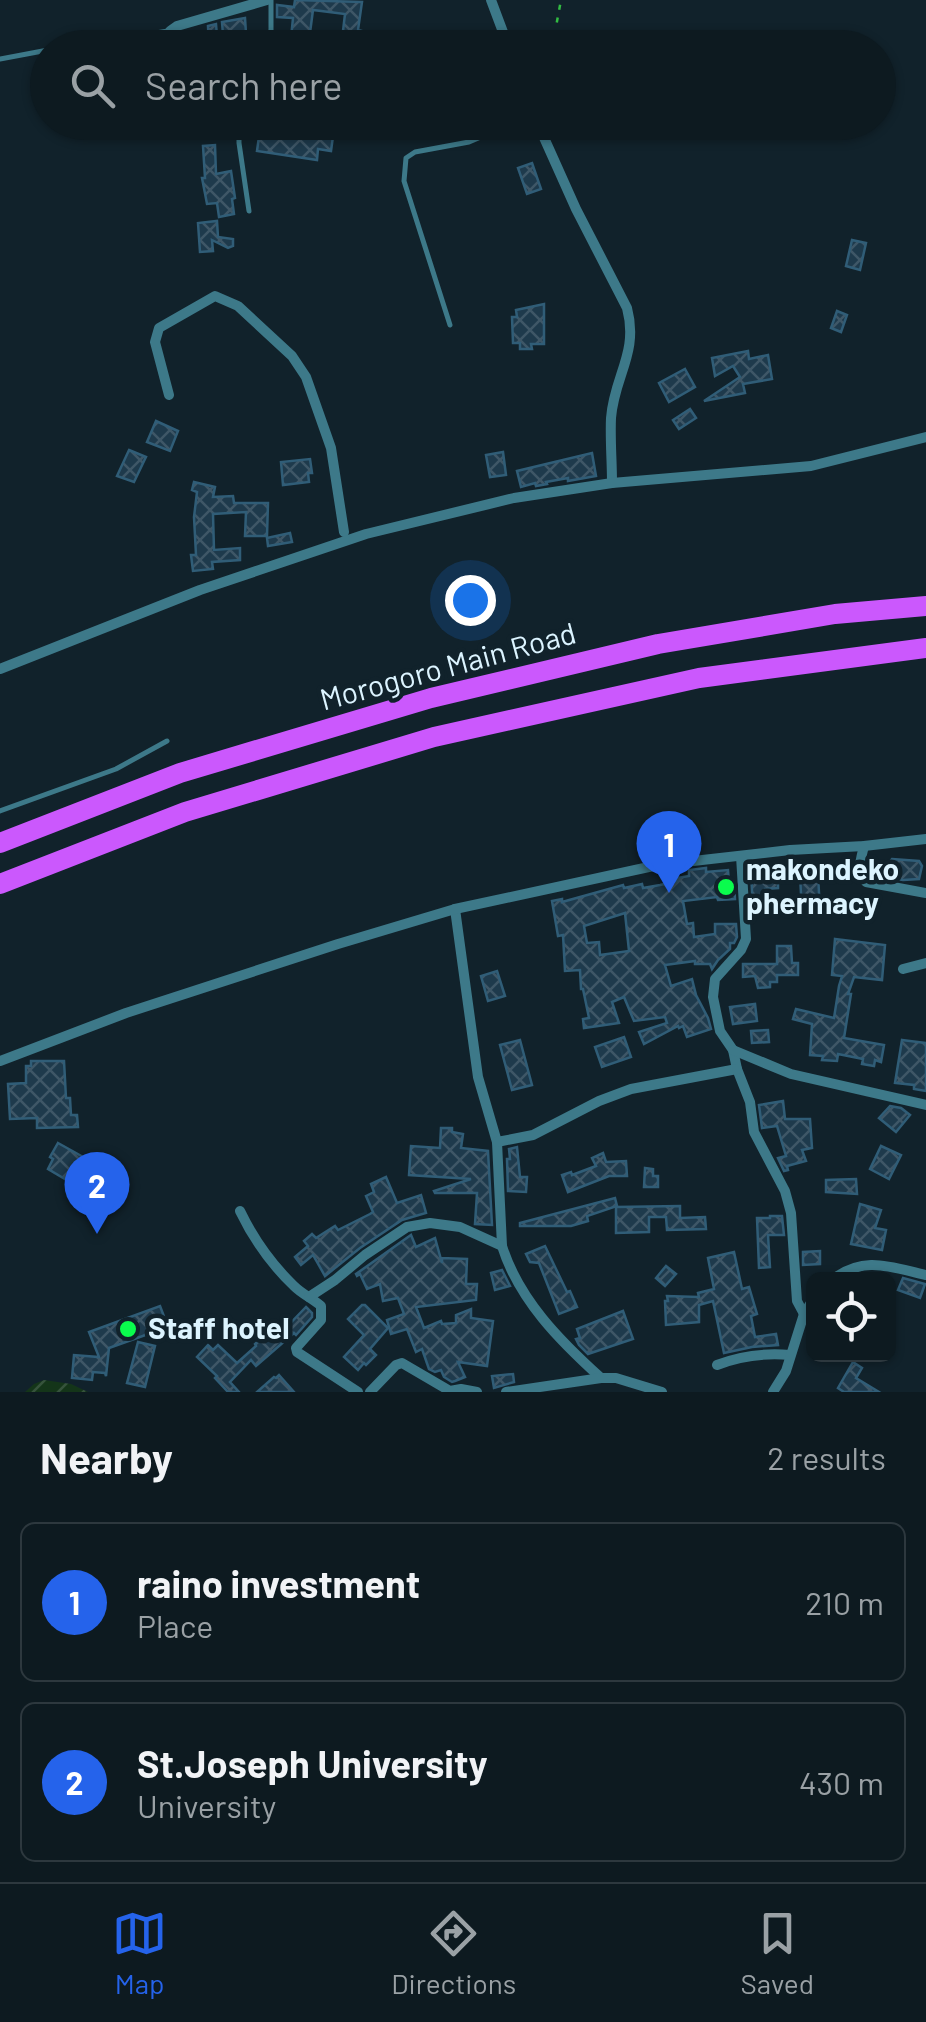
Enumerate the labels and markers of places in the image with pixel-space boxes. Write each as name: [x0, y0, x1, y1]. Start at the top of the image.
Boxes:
pin: 1: [636, 810, 702, 893]
place label: makondeko phermacy: [746, 850, 899, 920]
marker: makondeko phermacy: [715, 876, 737, 898]
pin: 2: [64, 1152, 130, 1234]
place label: Staff hotel: [148, 1309, 289, 1345]
marker: Staff hotel: [117, 1318, 139, 1340]

